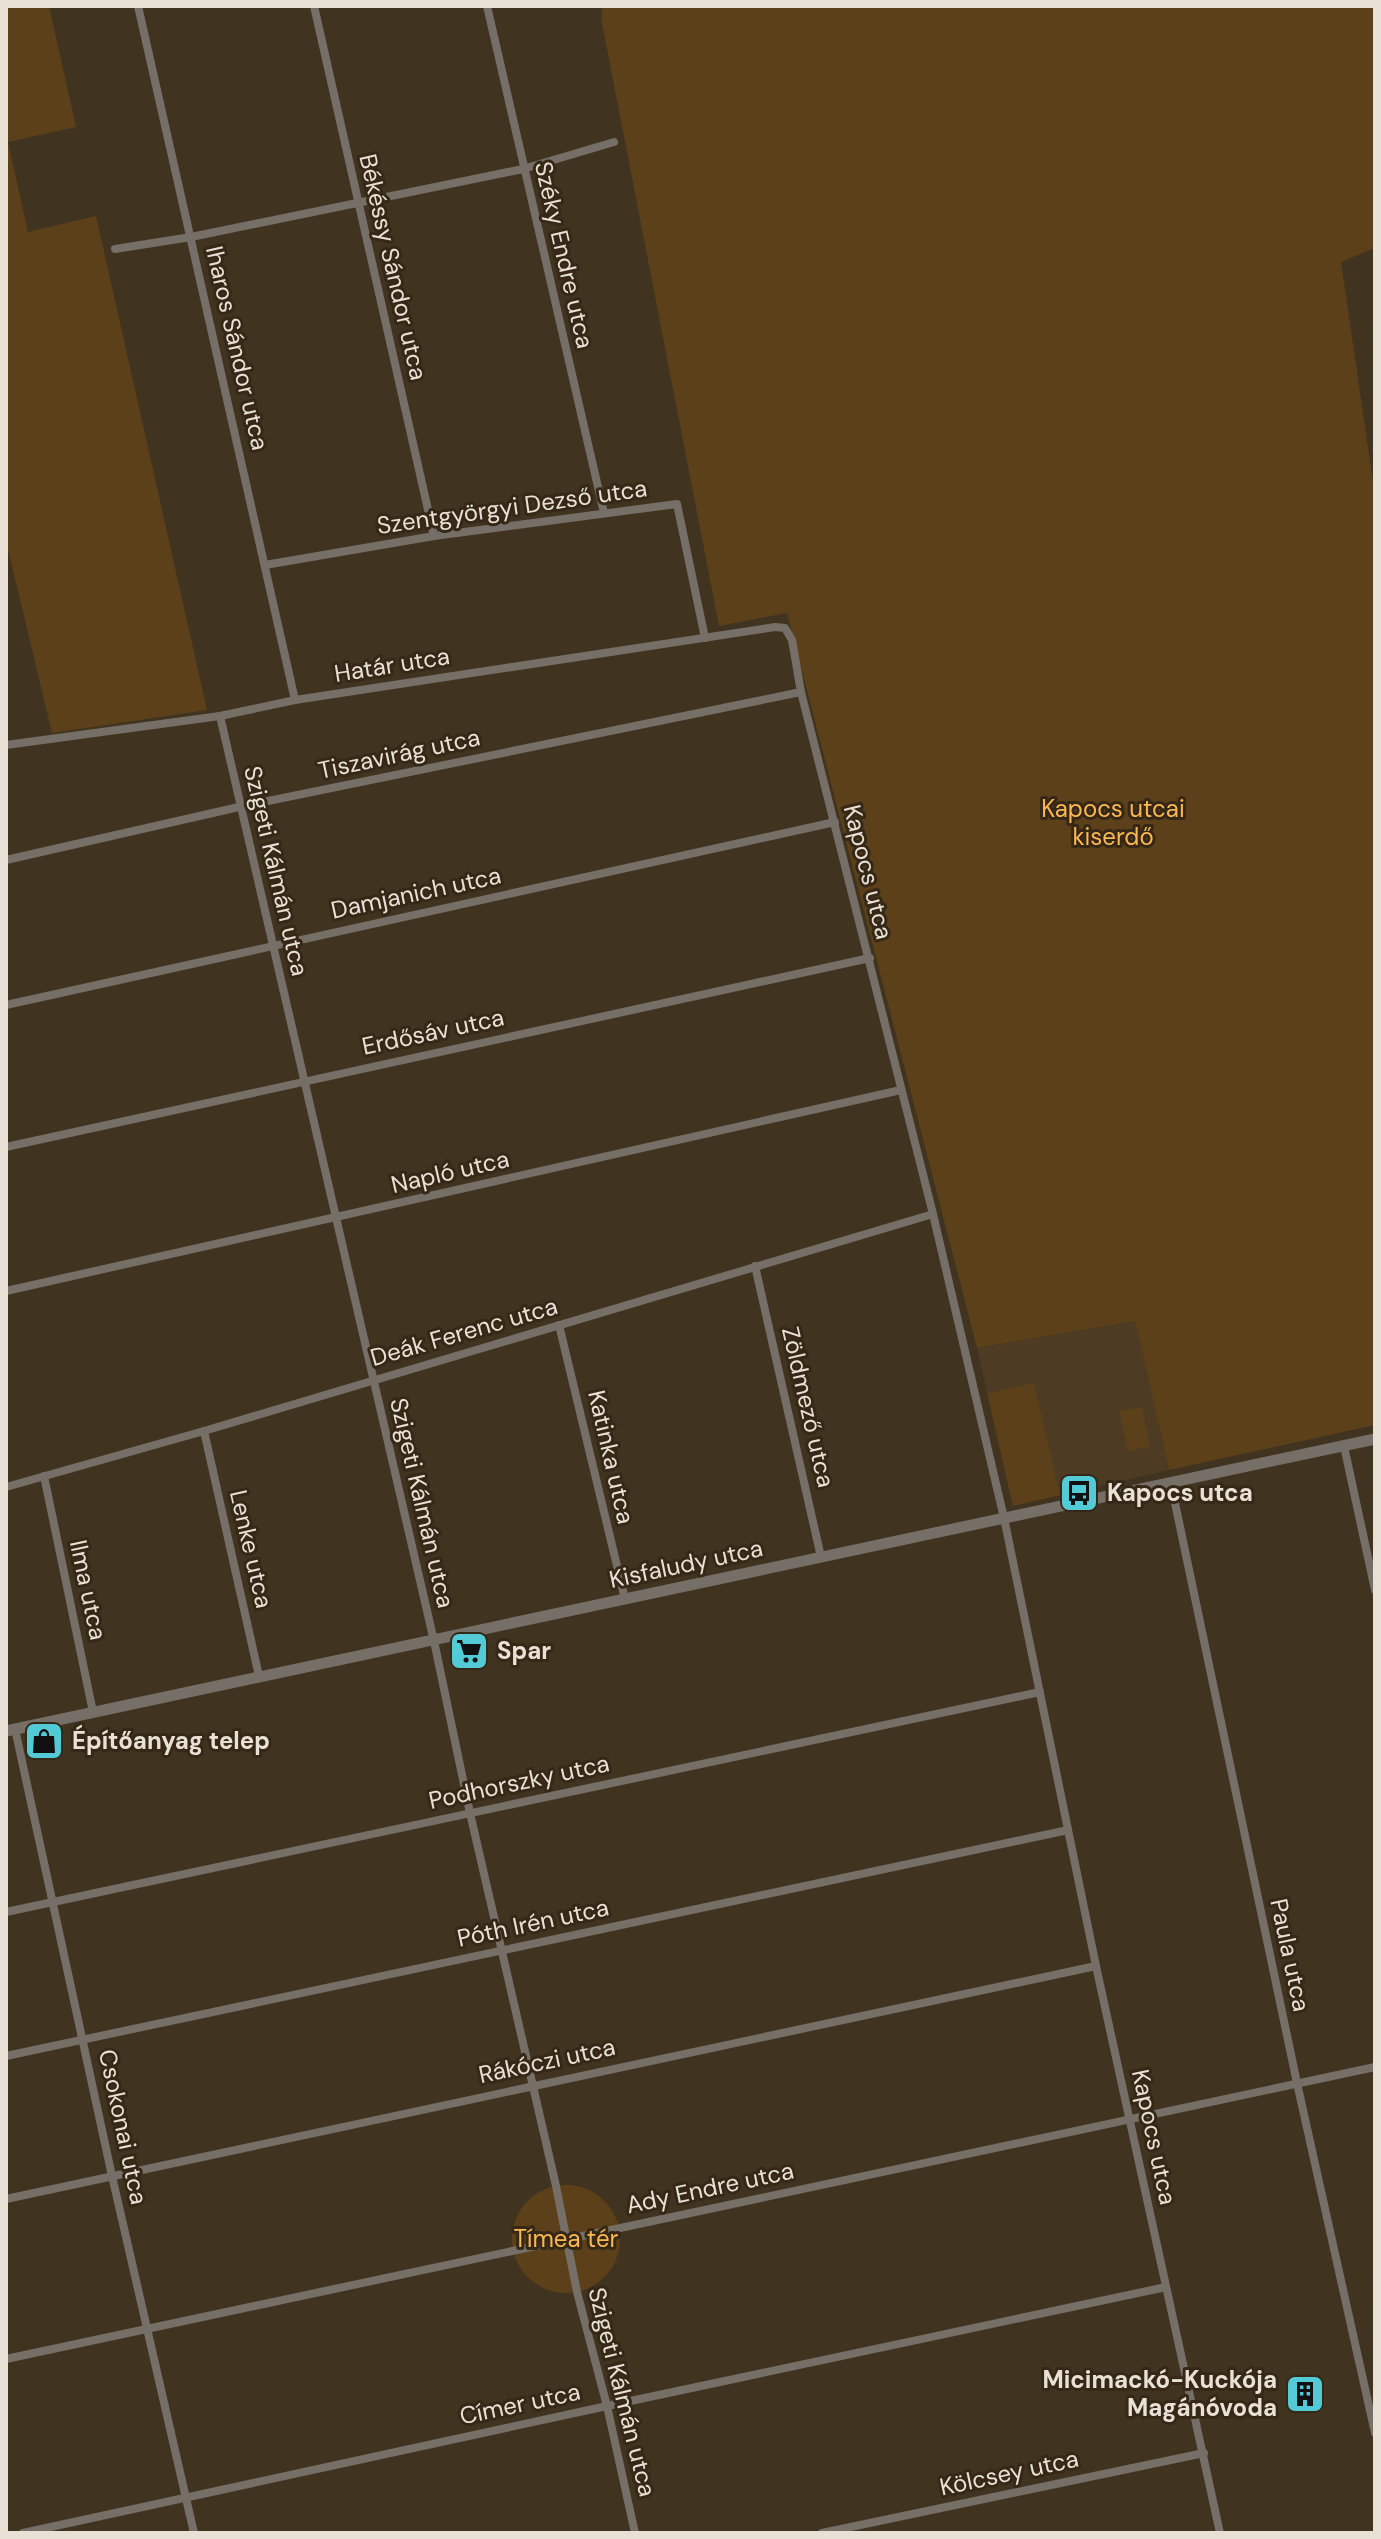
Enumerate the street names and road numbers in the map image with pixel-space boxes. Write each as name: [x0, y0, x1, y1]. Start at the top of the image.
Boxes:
street label: Békéssy Sándor utca: [352, 151, 435, 383]
street label: Széky Endre utca: [528, 158, 601, 351]
street label: Iharos Sándor utca: [199, 243, 276, 453]
street label: Szentgyörgyi Dezső utca: [375, 472, 649, 541]
street label: Határ utca: [332, 640, 452, 689]
street label: Tiszavirág utca: [315, 721, 483, 786]
street label: Szigeti Kálmán utca: [237, 763, 316, 979]
street label: Kapocs utca: [837, 801, 900, 942]
street label: Damjanich utca: [328, 859, 504, 926]
street label: Erdősáv utca: [359, 1001, 507, 1062]
street label: Napló utca: [388, 1143, 512, 1200]
street label: Deák Ferenc utca: [367, 1290, 561, 1373]
street label: Zöldmező utca: [775, 1324, 842, 1490]
street label: Katinka utca: [581, 1387, 642, 1527]
street label: Szigeti Kálmán utca: [383, 1395, 462, 1611]
street label: Lenke utca: [223, 1487, 280, 1611]
street label: Kisfaludy utca: [606, 1532, 765, 1595]
street label: Ilma utca: [63, 1537, 114, 1643]
street label: Podhorszky utca: [426, 1747, 612, 1816]
street label: Póth Irén utca: [454, 1891, 611, 1954]
street label: Paula utca: [1263, 1896, 1318, 2014]
street label: Rákóczi utca: [476, 2031, 618, 2090]
street label: Csokonai utca: [92, 2047, 155, 2207]
street label: Kapocs utca: [1125, 2066, 1184, 2207]
street label: Ady Endre utca: [623, 2155, 797, 2220]
street label: Szigeti Kálmán utca: [582, 2284, 663, 2500]
street label: Címer utca: [457, 2376, 583, 2431]
street label: Kölcsey utca: [937, 2443, 1081, 2502]

